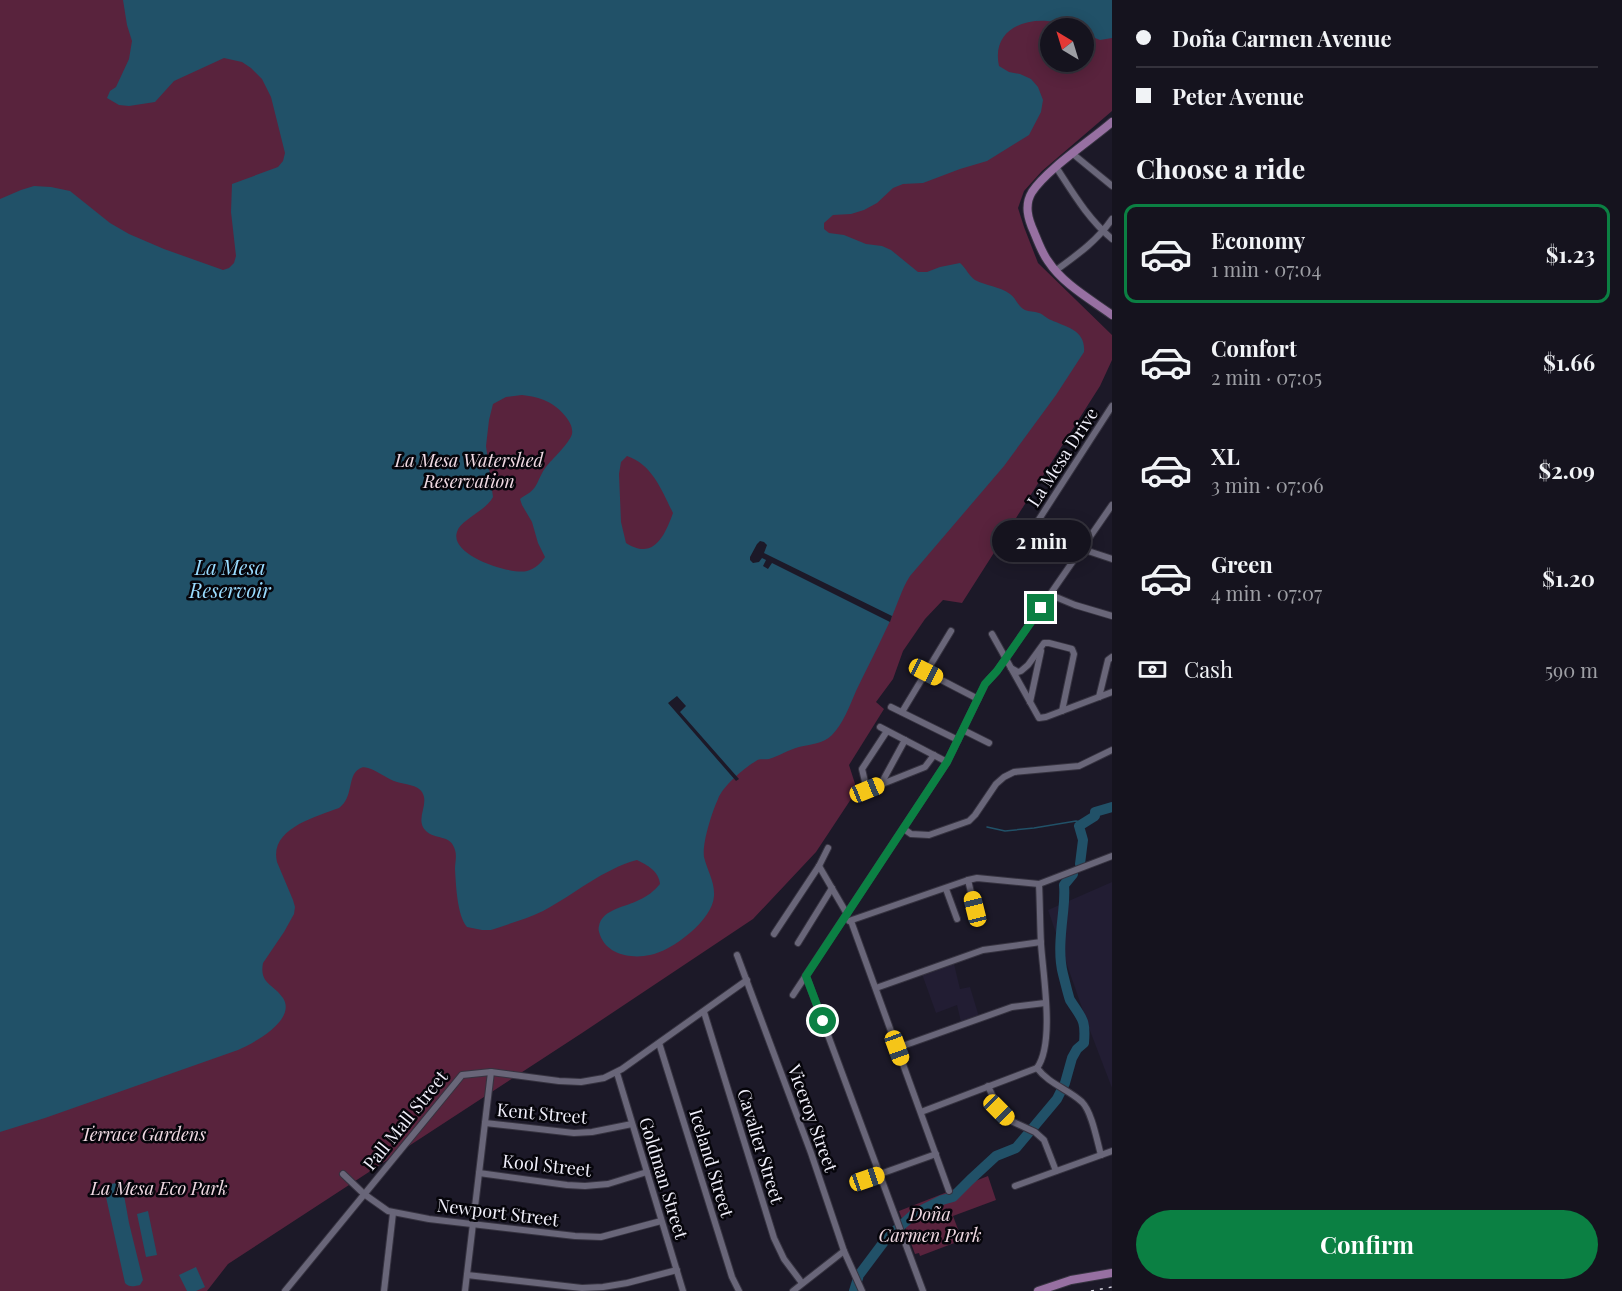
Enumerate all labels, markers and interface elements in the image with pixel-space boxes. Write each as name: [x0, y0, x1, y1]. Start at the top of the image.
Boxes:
north arrow: [1040, 18, 1094, 72]
map controls: [1040, 18, 1094, 72]
text: Doña Carmen Avenue: [1172, 23, 1392, 53]
text: Peter Avenue: [1172, 81, 1304, 111]
text: Choose a ride: [1136, 150, 1305, 186]
text: Economy: [1211, 225, 1305, 255]
icon: car: [1139, 227, 1193, 281]
text: $1.23: [1546, 239, 1595, 269]
text: 1 min · 07:04: [1211, 255, 1322, 282]
text: Comfort: [1211, 333, 1297, 363]
icon: car: [1139, 335, 1193, 389]
text: $1.66: [1543, 347, 1595, 377]
text: 2 min · 07:05: [1211, 363, 1322, 390]
street label: La Mesa Drive: [1021, 403, 1103, 511]
text: XL: [1211, 441, 1240, 471]
icon: car: [1139, 443, 1193, 497]
park label: La Mesa Watershed Reservation: [394, 448, 544, 493]
text: $2.09: [1539, 455, 1595, 485]
text: 3 min · 07:06: [1211, 471, 1324, 498]
callout: 2 min: [992, 521, 1090, 563]
text: 2 min: [1016, 527, 1067, 554]
text: Green: [1211, 549, 1273, 579]
icon: car: [1139, 551, 1193, 605]
water label: La Mesa Reservoir: [188, 553, 272, 603]
text: $1.20: [1542, 563, 1595, 593]
text: 4 min · 07:07: [1211, 579, 1322, 606]
route end: [1027, 594, 1054, 621]
icon: cash: [1136, 653, 1169, 686]
text: Cash: [1184, 654, 1233, 684]
car: [906, 656, 946, 688]
text: 590 m: [1545, 656, 1598, 683]
car: [847, 775, 887, 805]
car: [962, 889, 988, 929]
route start: [809, 1007, 836, 1034]
car: [882, 1028, 912, 1068]
street label: Viceroy Street: [782, 1060, 844, 1176]
street label: Pall Mall Street: [357, 1065, 453, 1175]
street label: Cavalier Street: [732, 1086, 790, 1207]
car: [980, 1091, 1018, 1129]
street label: Kent Street: [496, 1097, 589, 1129]
street label: Iceland Street: [684, 1106, 740, 1221]
street label: Goldman Street: [634, 1114, 694, 1242]
park label: Terrace Gardens: [80, 1122, 206, 1146]
street label: Kool Street: [501, 1148, 593, 1182]
car: [847, 1165, 887, 1193]
park label: La Mesa Eco Park: [89, 1176, 228, 1200]
street label: Newport Street: [436, 1193, 561, 1231]
park label: Doña Carmen Park: [878, 1202, 982, 1247]
button: Confirm: [1136, 1210, 1598, 1279]

